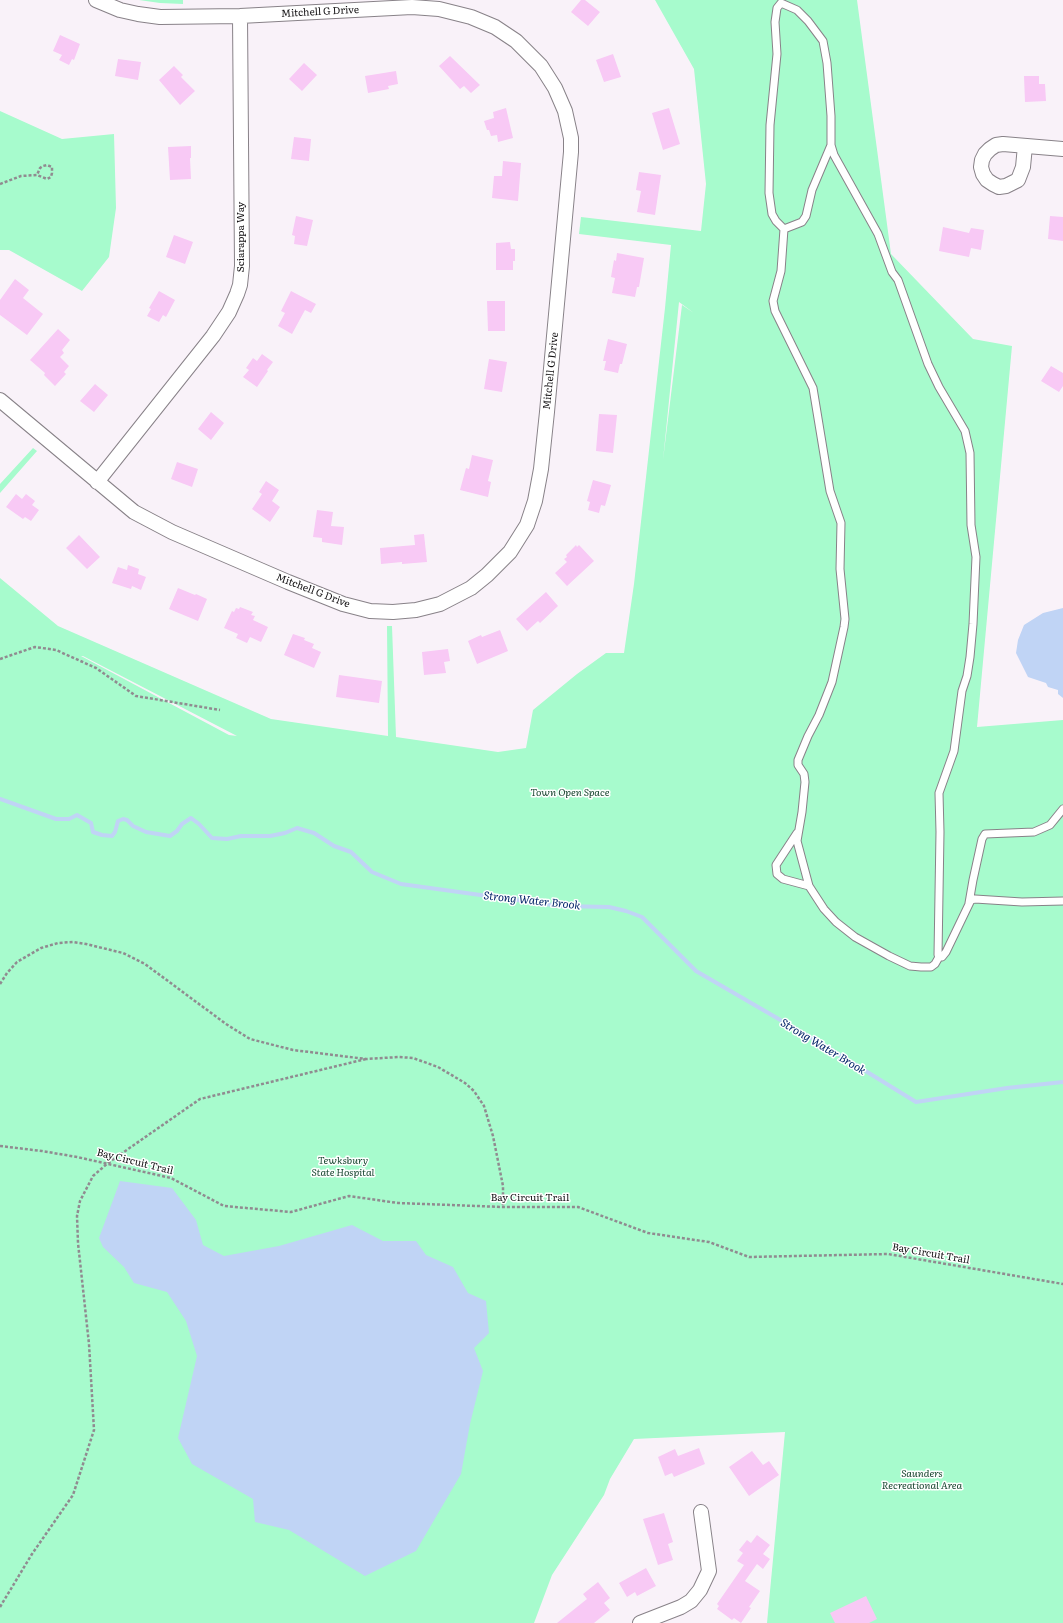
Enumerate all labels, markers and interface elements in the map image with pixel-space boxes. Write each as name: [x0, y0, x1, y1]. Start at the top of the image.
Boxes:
street label: Mitchell G Drive: [281, 4, 359, 20]
street label: Sciarappa Way: [235, 202, 247, 272]
street label: Mitchell G Drive: [541, 332, 561, 410]
street label: Mitchell G Drive: [274, 571, 352, 611]
park label: Town Open Space: [531, 787, 609, 799]
water label: Strong Water Brook: [483, 889, 581, 913]
water label: Strong Water Brook: [778, 1016, 868, 1078]
street label: Bay Circuit Trail: [95, 1147, 175, 1177]
park label: Tewksbury State Hospital: [312, 1155, 374, 1178]
street label: Bay Circuit Trail: [491, 1192, 569, 1204]
street label: Bay Circuit Trail: [891, 1241, 971, 1267]
park label: Saunders Recreational Area: [882, 1468, 962, 1492]

